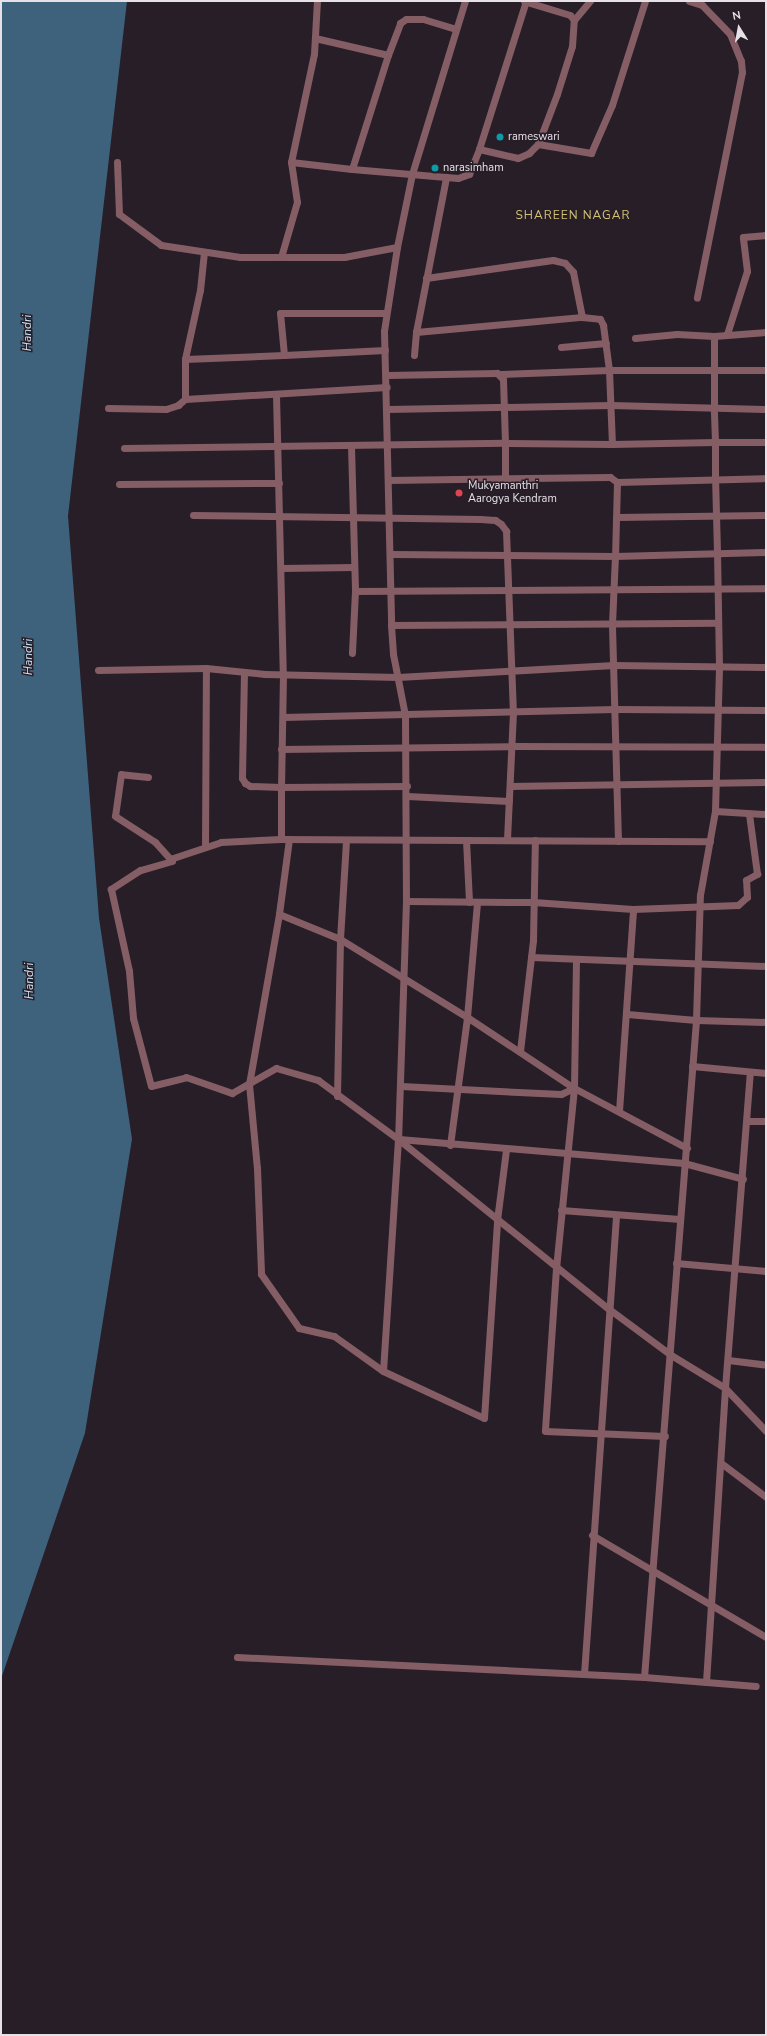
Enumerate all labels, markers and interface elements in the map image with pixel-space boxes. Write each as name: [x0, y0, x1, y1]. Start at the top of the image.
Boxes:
north arrow: [719, 8, 759, 48]
text: N: [731, 8, 742, 24]
place label: rameswari: [508, 130, 560, 144]
marker: rameswari: [495, 132, 505, 142]
place label: narasimham: [443, 161, 504, 175]
marker: narasimham: [430, 163, 440, 173]
district label: SHAREEN NAGAR: [515, 209, 631, 223]
water label: Handri: [21, 315, 35, 351]
place label: Mukyamanthri Aarogya Kendram: [468, 480, 557, 506]
marker: Mukyamanthri Aarogya Kendram: [453, 487, 465, 499]
water label: Handri: [22, 639, 36, 675]
water label: Handri: [23, 963, 37, 999]

